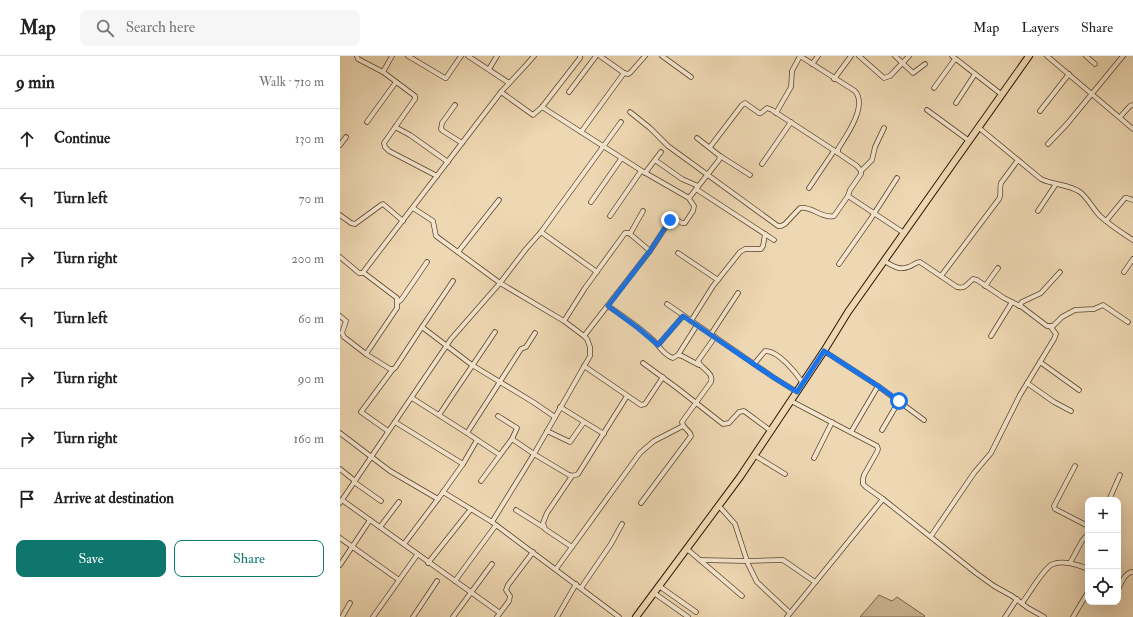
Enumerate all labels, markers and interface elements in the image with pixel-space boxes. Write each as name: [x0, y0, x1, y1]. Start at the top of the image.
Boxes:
search box: [80, 10, 360, 46]
text: Map: [20, 16, 56, 40]
icon: search: [94, 17, 116, 39]
text: Search here: [126, 18, 195, 37]
text: Map: [973, 19, 999, 36]
text: Layers: [1021, 19, 1059, 36]
text: Share: [1081, 19, 1113, 36]
text: 9 min: [16, 72, 55, 93]
text: Walk · 710 m: [259, 74, 324, 90]
icon: ahead: [16, 128, 38, 150]
text: Continue: [54, 129, 110, 148]
text: 130 m: [295, 131, 324, 147]
icon: left: [16, 188, 38, 210]
text: Turn left: [54, 189, 108, 208]
text: 70 m: [299, 191, 324, 207]
route end: [661, 211, 679, 229]
icon: right: [16, 248, 38, 270]
text: Turn right: [54, 249, 117, 268]
text: 200 m: [291, 251, 324, 267]
icon: left: [16, 308, 38, 330]
text: Turn left: [54, 309, 108, 328]
text: 60 m: [298, 311, 324, 327]
icon: right: [16, 368, 38, 390]
text: Turn right: [54, 369, 117, 388]
text: 90 m: [298, 371, 324, 387]
route start: [890, 392, 908, 410]
icon: right: [16, 428, 38, 450]
text: Turn right: [54, 429, 117, 448]
text: 160 m: [293, 431, 324, 447]
icon: arrive: [16, 488, 38, 510]
text: Arrive at destination: [54, 489, 174, 508]
map controls: [1085, 497, 1121, 605]
button: +: [1085, 497, 1121, 533]
button: −: [1085, 533, 1121, 569]
button: Save: [16, 540, 166, 577]
button: Share: [174, 540, 324, 577]
button: locate: [1085, 569, 1121, 605]

